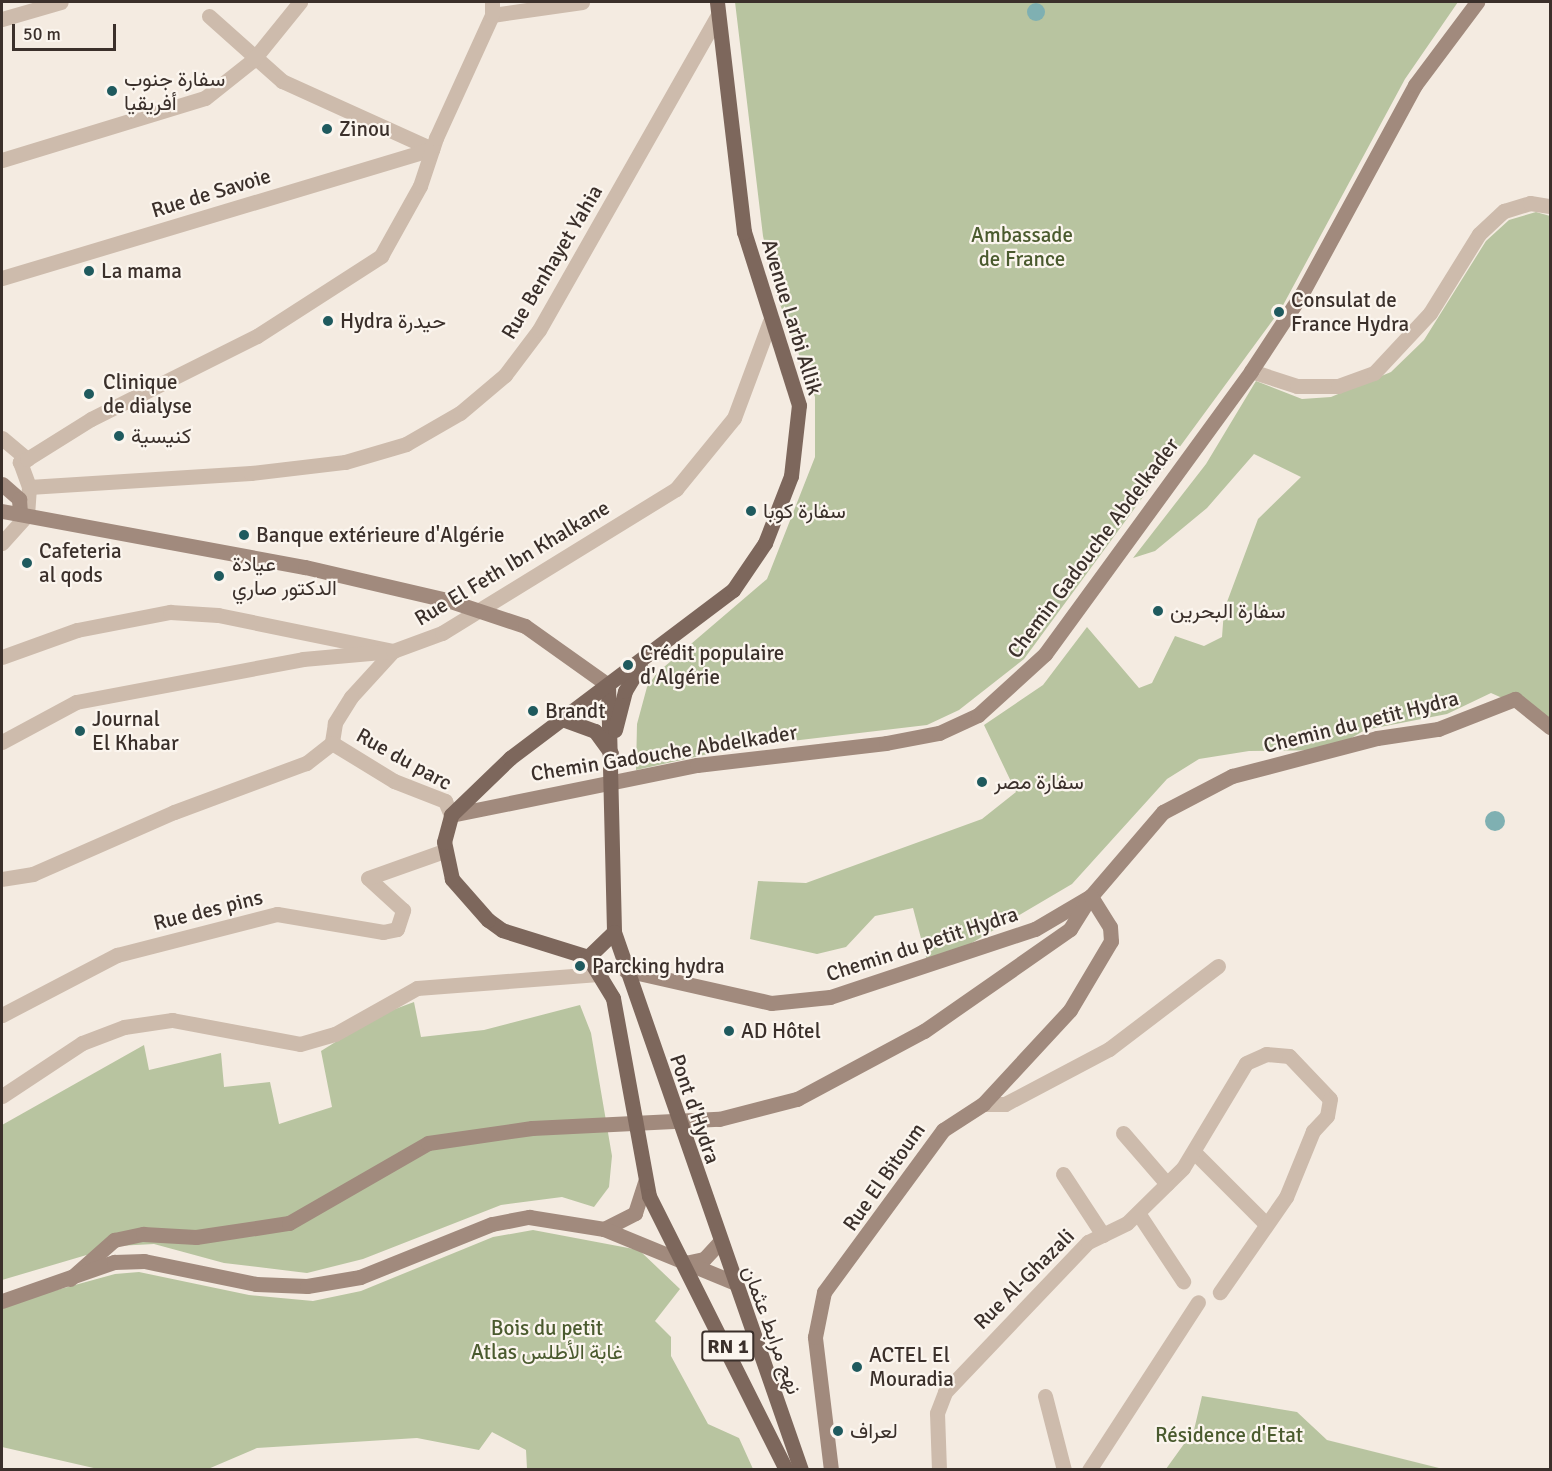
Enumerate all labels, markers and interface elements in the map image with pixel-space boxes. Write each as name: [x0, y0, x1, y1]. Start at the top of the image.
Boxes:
scale bar: [15, 12, 118, 50]
text: 50 m: [23, 23, 61, 45]
place label: سفارة جنوب أفريقيا: [124, 66, 225, 116]
marker: سفارة جنوب أفريقيا: [105, 84, 119, 98]
place label: Zinou: [339, 116, 390, 142]
marker: Zinou: [320, 122, 334, 136]
street label: Rue de Savoie: [148, 163, 274, 223]
street label: Rue Benhayet Yahia: [496, 180, 608, 344]
park label: Ambassade de France: [971, 222, 1073, 272]
street label: Avenue Larbi Allik: [756, 236, 828, 398]
place label: La mama: [101, 258, 182, 284]
marker: La mama: [82, 264, 96, 278]
place label: Consulat de France Hydra: [1291, 287, 1409, 337]
marker: Consulat de France Hydra: [1272, 305, 1286, 319]
place label: Hydra حيدرة: [340, 308, 446, 334]
marker: Hydra حيدرة: [321, 314, 335, 328]
place label: Clinique de dialyse: [103, 369, 192, 419]
marker: Clinique de dialyse: [80, 385, 98, 403]
place label: كنيسية: [131, 423, 191, 449]
marker: كنيسية: [112, 429, 126, 443]
street label: Chemin Gadouche Abdelkader: [1002, 433, 1184, 663]
street label: Rue El Feth Ibn Khalkane: [410, 495, 614, 631]
place label: سفارة كوبا: [763, 498, 846, 524]
marker: سفارة كوبا: [744, 504, 758, 518]
place label: Banque extérieure d'Algérie: [256, 522, 505, 548]
marker: Banque extérieure d'Algérie: [237, 528, 251, 542]
place label: Cafeteria al qods: [39, 538, 122, 588]
place label: عيادة الدكتور صاري: [232, 551, 337, 601]
marker: Cafeteria al qods: [20, 556, 34, 570]
marker: عيادة الدكتور صاري: [210, 567, 228, 585]
place label: سفارة البحرين: [1170, 598, 1285, 624]
marker: سفارة البحرين: [1151, 604, 1165, 618]
place label: Crédit populaire d'Algérie: [640, 640, 784, 690]
marker: Crédit populaire d'Algérie: [621, 658, 635, 672]
street label: Chemin du petit Hydra: [1261, 686, 1461, 758]
place label: Brandt: [545, 698, 606, 724]
marker: Brandt: [526, 704, 540, 718]
place label: Journal El Khabar: [92, 706, 179, 756]
street label: Chemin Gadouche Abdelkader: [529, 719, 799, 787]
street label: Rue du parc: [352, 723, 456, 795]
marker: Journal El Khabar: [73, 724, 87, 738]
place label: سفارة مصر: [994, 769, 1084, 795]
marker: سفارة مصر: [975, 775, 989, 789]
street label: Rue des pins: [151, 884, 265, 936]
street label: Chemin du petit Hydra: [823, 901, 1021, 987]
place label: Parcking hydra: [592, 953, 725, 979]
marker: Parcking hydra: [573, 959, 587, 973]
place label: AD Hôtel: [741, 1018, 821, 1044]
marker: AD Hôtel: [722, 1024, 736, 1038]
street label: Pont d'Hydra: [664, 1051, 726, 1167]
street label: Rue El Bitoum: [838, 1118, 930, 1236]
street label: Rue Al-Ghazali: [968, 1223, 1080, 1335]
street label: نهج مرابط عثمان: [737, 1262, 807, 1398]
park label: Bois du petit Atlas غابة الأطلس: [471, 1315, 623, 1365]
road number: RN 1: [701, 1329, 755, 1363]
place label: ACTEL El Mouradia: [869, 1342, 954, 1392]
marker: ACTEL El Mouradia: [850, 1360, 864, 1374]
place label: لعراف: [850, 1418, 898, 1444]
park label: Résidence d'Etat: [1155, 1422, 1303, 1448]
marker: لعراف: [831, 1424, 845, 1438]

